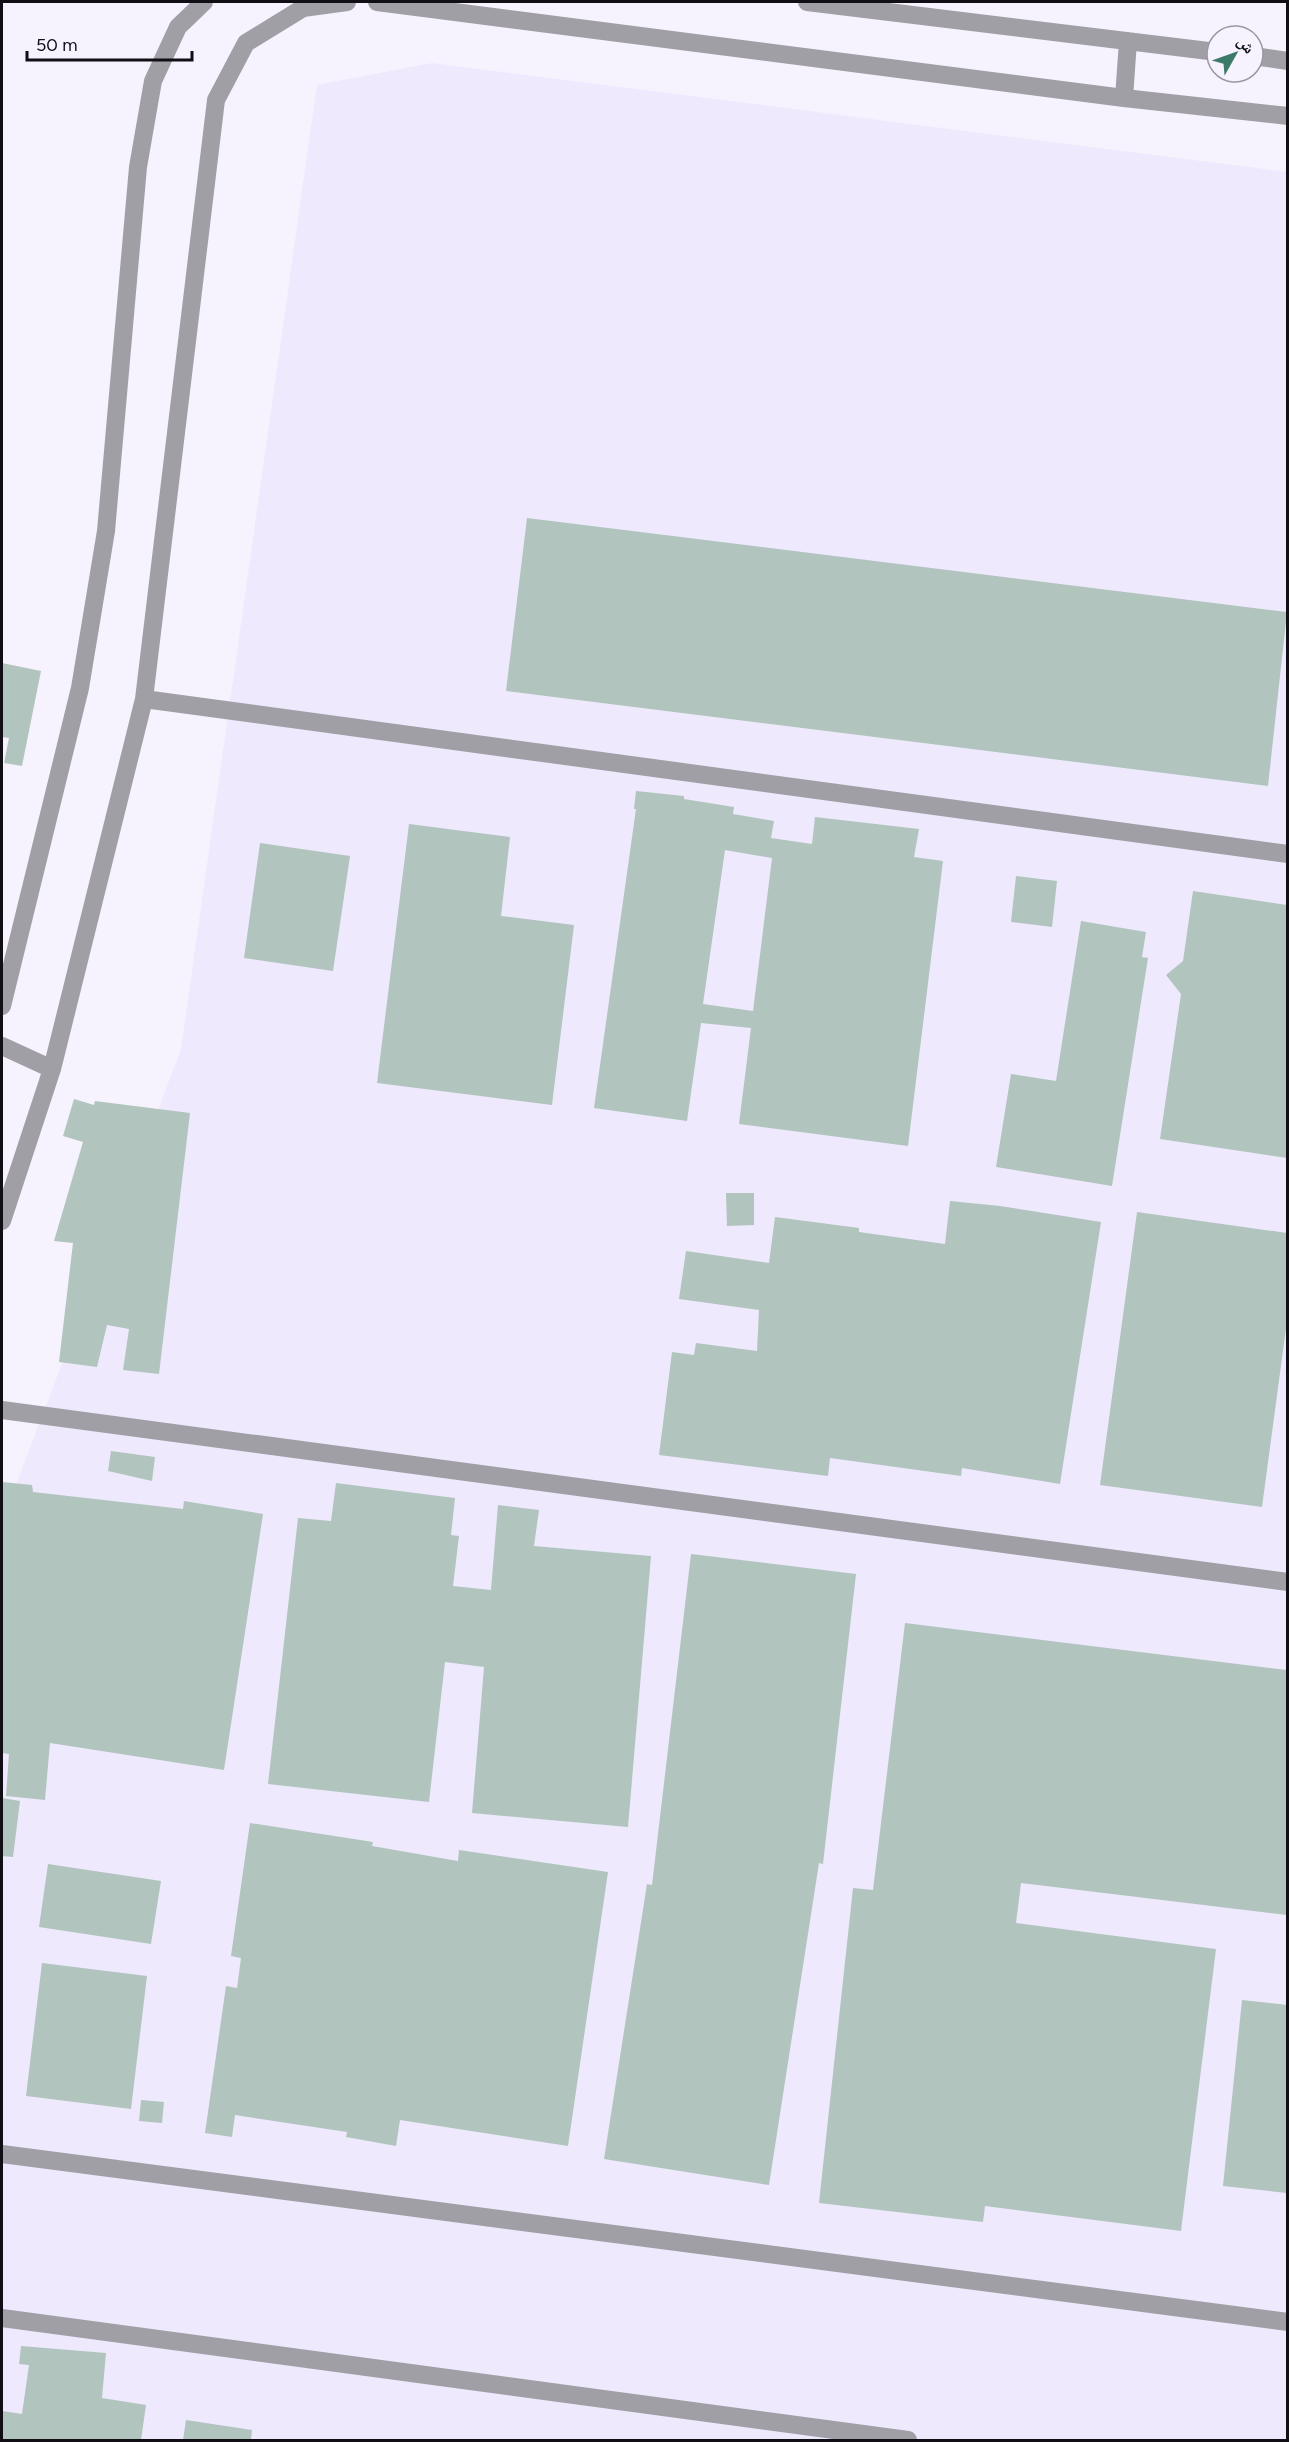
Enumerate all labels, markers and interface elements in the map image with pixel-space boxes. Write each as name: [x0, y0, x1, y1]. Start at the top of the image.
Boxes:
scale bar: [27, 24, 192, 62]
north arrow: [1205, 24, 1265, 84]
text: ش: [1233, 32, 1259, 57]
text: 50 m: [36, 34, 78, 56]

